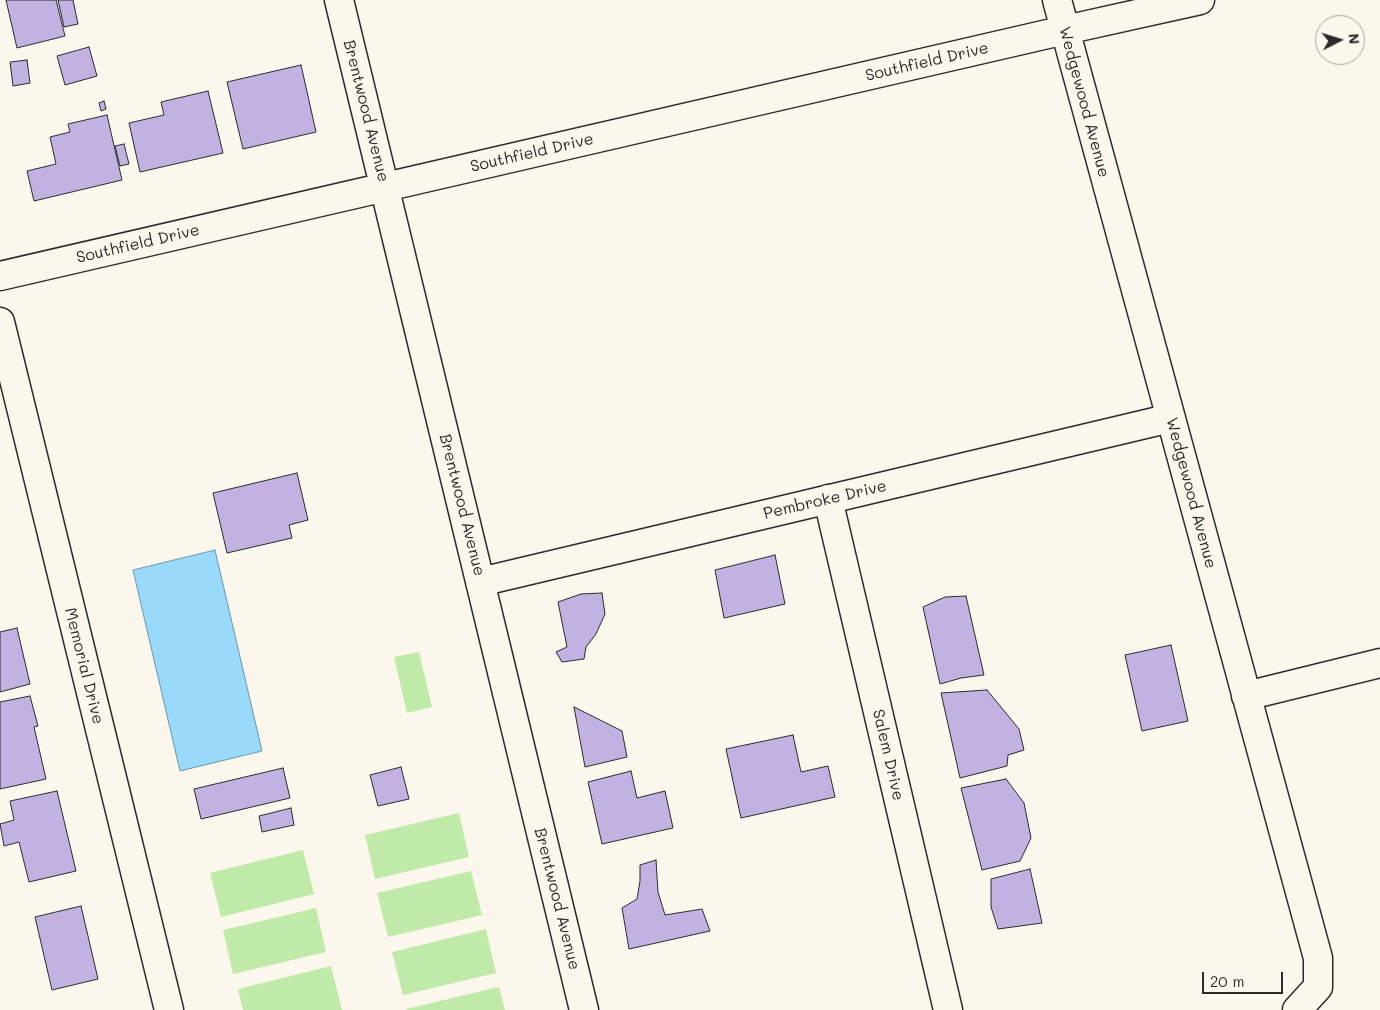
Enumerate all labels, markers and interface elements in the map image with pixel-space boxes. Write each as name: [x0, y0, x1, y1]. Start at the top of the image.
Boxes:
north arrow: [1315, 15, 1365, 65]
street label: Wedgewood Avenue: [1055, 25, 1113, 179]
text: N: [1345, 33, 1364, 45]
street label: Brentwood Avenue: [339, 38, 393, 184]
street label: Southfield Drive: [864, 38, 990, 86]
street label: Southfield Drive: [469, 129, 595, 177]
street label: Southfield Drive: [75, 220, 201, 268]
street label: Wedgewood Avenue: [1162, 416, 1220, 570]
street label: Brentwood Avenue: [435, 432, 489, 578]
street label: Pembroke Drive: [761, 476, 889, 524]
street label: Memorial Drive: [60, 606, 108, 726]
street label: Salem Drive: [868, 708, 908, 802]
street label: Brentwood Avenue: [530, 826, 584, 972]
scale bar: [1205, 962, 1286, 994]
text: 20 m: [1210, 971, 1244, 991]

